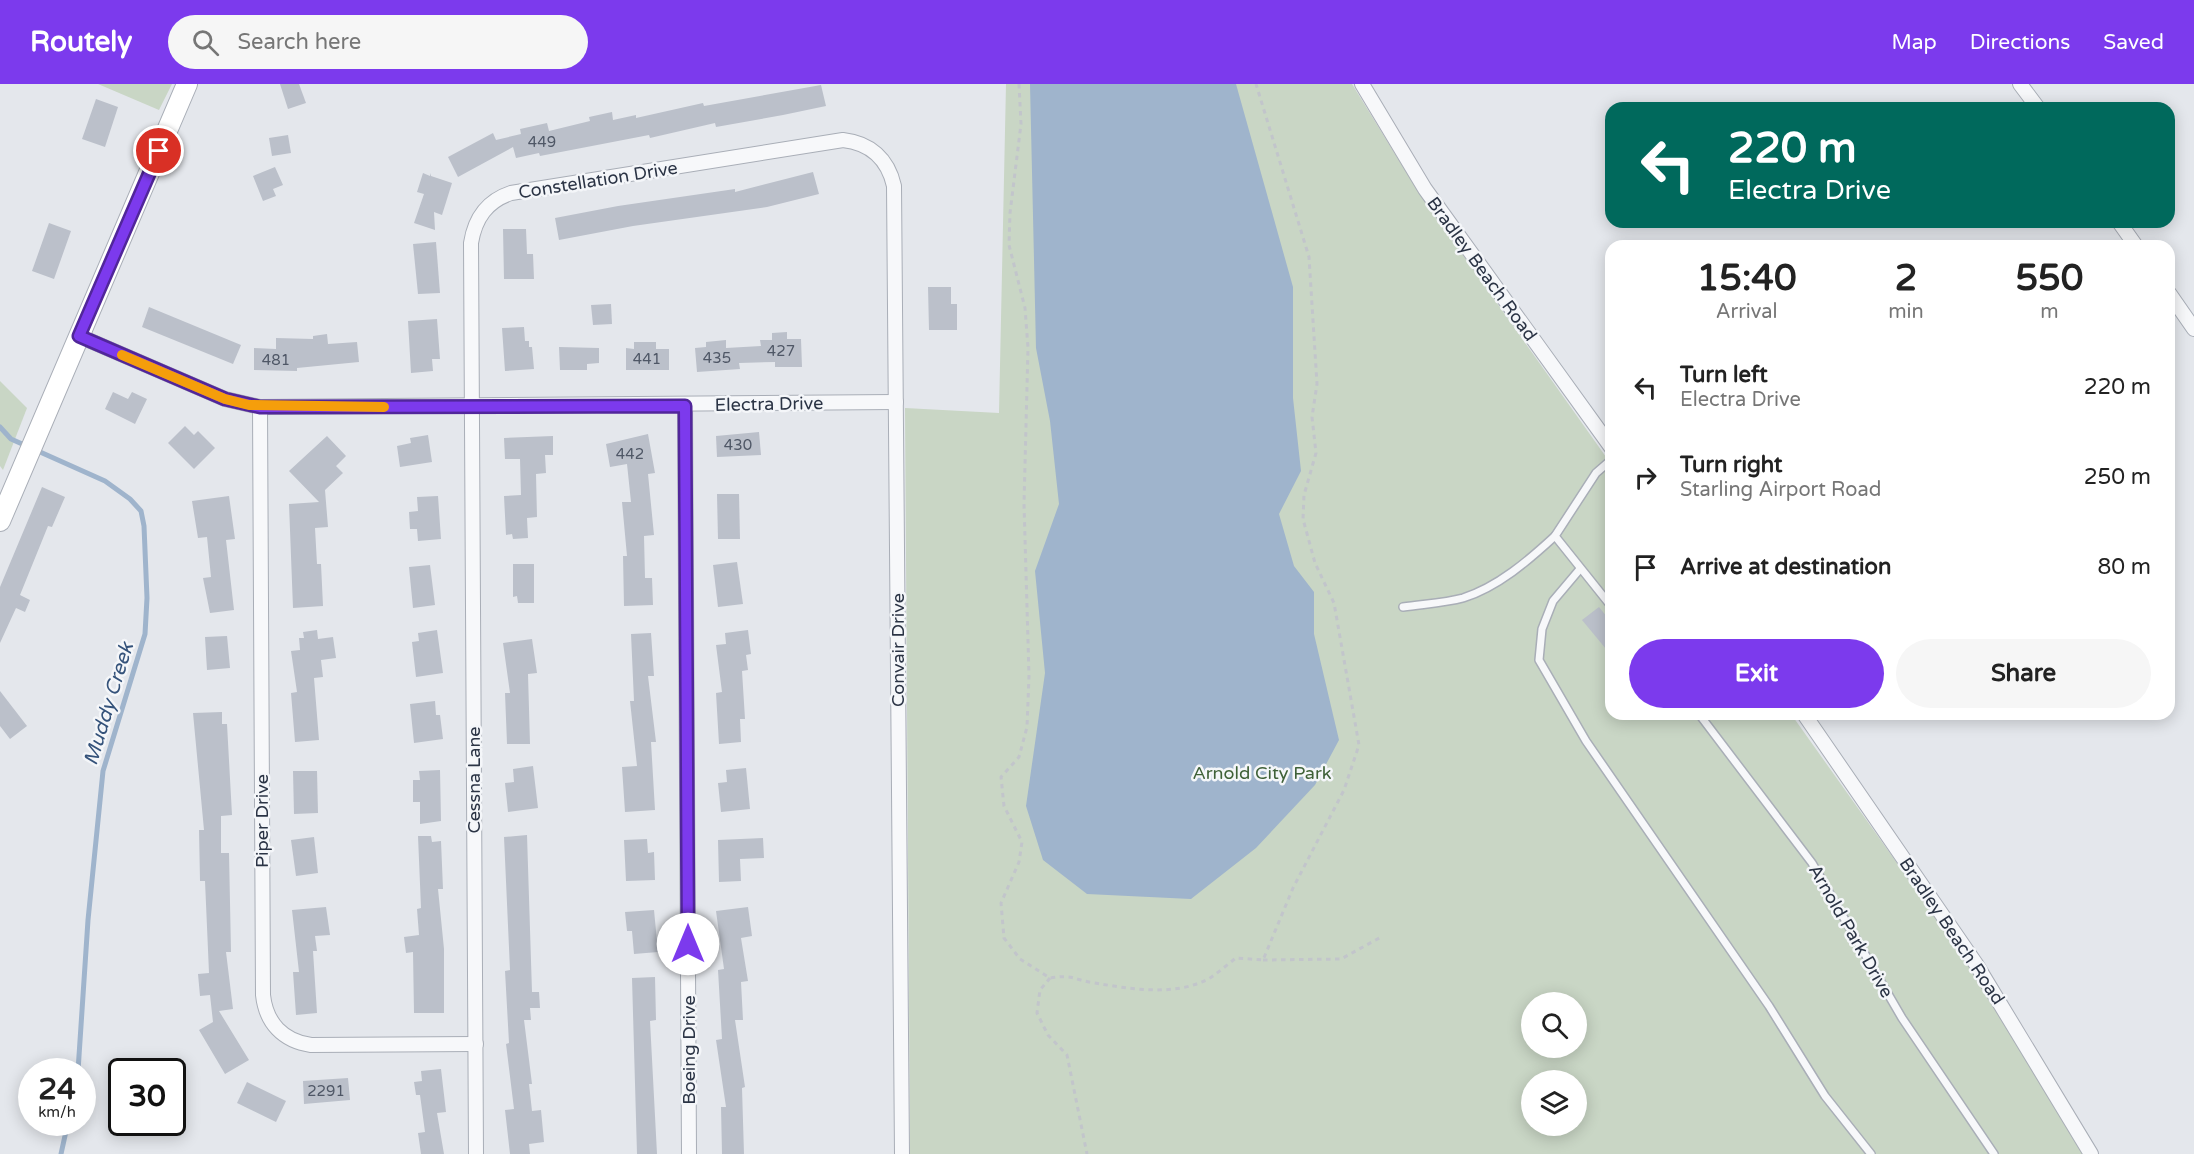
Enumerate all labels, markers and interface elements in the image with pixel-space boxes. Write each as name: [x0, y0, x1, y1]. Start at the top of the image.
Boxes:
search box: [168, 15, 588, 69]
text: Routely: [30, 25, 132, 59]
icon: search: [189, 26, 222, 59]
text: Search here: [237, 29, 361, 55]
text: Map: [1891, 30, 1937, 55]
text: Directions: [1970, 30, 2070, 55]
text: Saved: [2103, 30, 2164, 55]
text: 220 m: [1728, 123, 1857, 174]
pin: [133, 125, 184, 176]
icon: left: [1629, 126, 1707, 204]
house number: 449: [528, 133, 556, 151]
icon: arrive: [142, 134, 175, 167]
street label: Constellation Drive: [517, 157, 679, 203]
text: Electra Drive: [1728, 174, 1891, 207]
street label: Bradley Beach Road: [1422, 193, 1542, 345]
text: 15:40: [1697, 257, 1797, 300]
text: 2: [1895, 257, 1917, 300]
text: 550: [2015, 257, 2083, 300]
text: Arrival: [1716, 300, 1778, 324]
text: min: [1888, 300, 1924, 324]
text: m: [2040, 300, 2059, 324]
house number: 427: [767, 342, 795, 360]
house number: 435: [703, 349, 731, 367]
house number: 441: [633, 350, 661, 368]
house number: 481: [262, 351, 290, 369]
text: Turn left: [1680, 362, 1768, 388]
icon: left: [1629, 371, 1662, 404]
text: 220 m: [2084, 374, 2151, 400]
text: Electra Drive: [1680, 388, 1801, 412]
street label: Electra Drive: [714, 392, 824, 416]
house number: 430: [724, 436, 752, 454]
house number: 442: [616, 445, 644, 463]
text: Turn right: [1680, 452, 1782, 478]
icon: right: [1629, 461, 1662, 494]
text: 250 m: [2084, 464, 2151, 490]
text: Starling Airport Road: [1680, 478, 1881, 502]
icon: arrive: [1629, 551, 1662, 584]
text: Arrive at destination: [1680, 554, 1891, 580]
text: 80 m: [2097, 554, 2151, 580]
street label: Convair Drive: [887, 593, 909, 707]
water label: Muddy Creek: [79, 638, 140, 768]
button: Exit: [1629, 639, 1884, 708]
button: Share: [1896, 639, 2151, 708]
street label: Cessna Lane: [463, 726, 485, 834]
park label: Arnold City Park: [1192, 762, 1332, 784]
street label: Piper Drive: [251, 774, 273, 868]
street label: Bradley Beach Road: [1895, 853, 2009, 1009]
street label: Arnold Park Drive: [1804, 861, 1898, 1001]
position arrow: [656, 912, 720, 976]
map controls: [1521, 992, 1587, 1136]
button: search: [1521, 992, 1587, 1058]
street label: Boeing Drive: [678, 995, 700, 1105]
speed limit sign: 30: [108, 1058, 186, 1136]
button: layers: [1521, 1070, 1587, 1136]
text: 24: [38, 1071, 76, 1108]
house number: 2291: [307, 1082, 345, 1100]
text: km/h: [38, 1103, 76, 1121]

